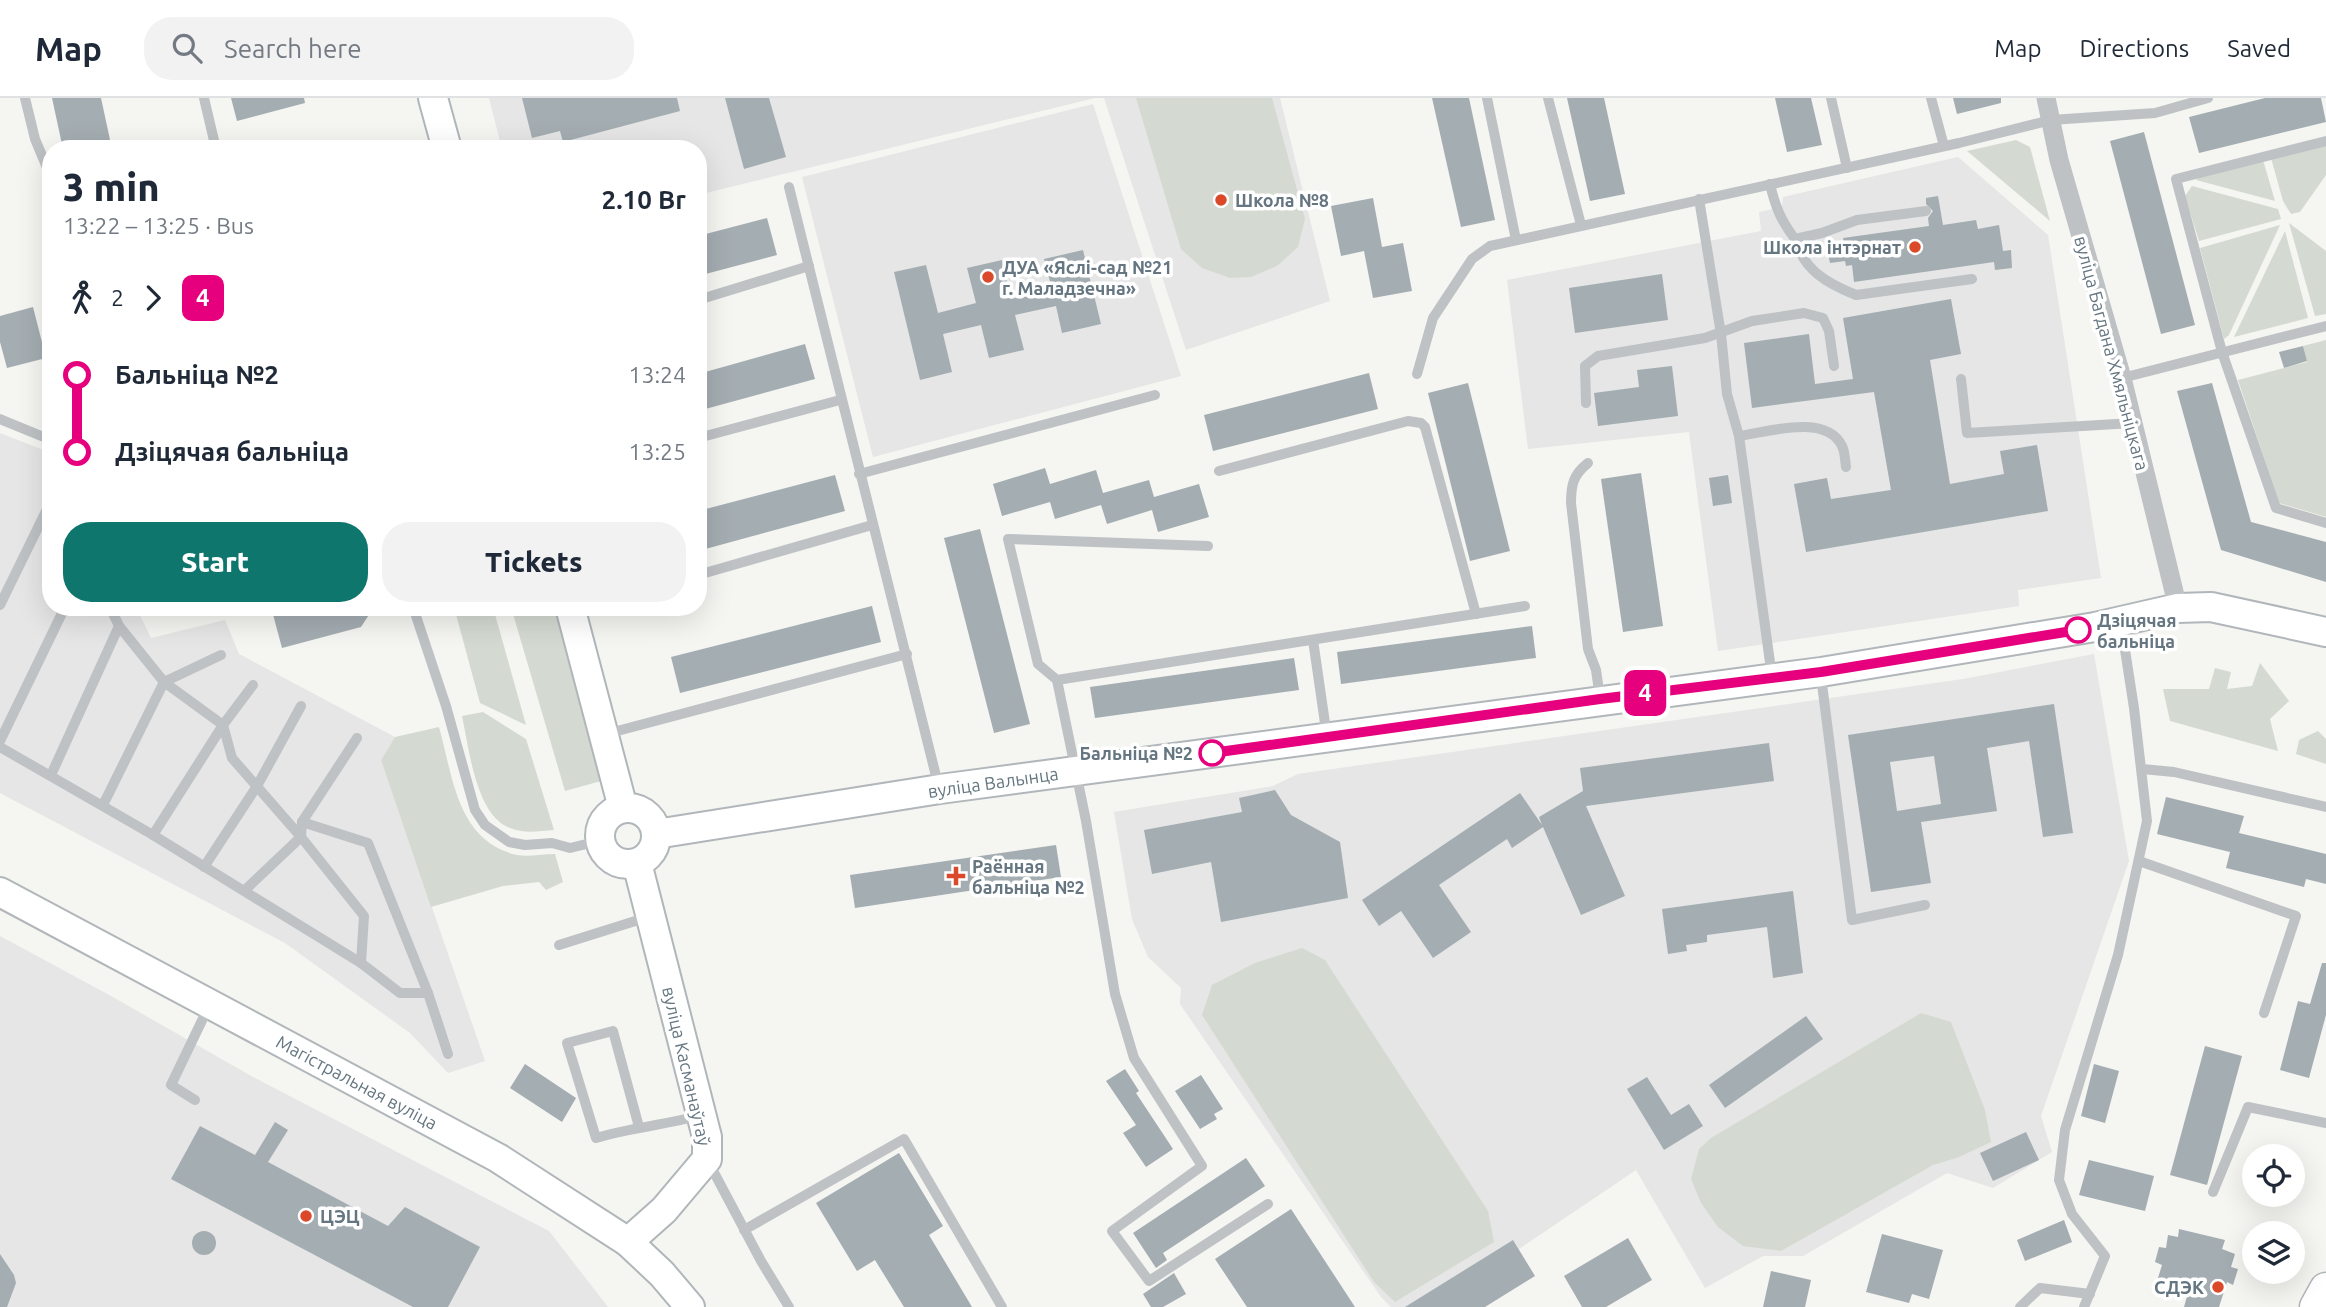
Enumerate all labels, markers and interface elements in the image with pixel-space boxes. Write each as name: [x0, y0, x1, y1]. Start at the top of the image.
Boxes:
search box: [144, 17, 634, 80]
icon: search: [168, 29, 206, 67]
text: Map: [35, 30, 102, 67]
text: Search here: [224, 34, 362, 63]
text: Map: [1994, 35, 2041, 62]
text: Directions: [2079, 35, 2189, 62]
text: Saved: [2227, 35, 2291, 62]
text: 3 min: [63, 166, 160, 208]
text: 2.10 Br: [602, 185, 686, 214]
place label: Школа №8: [1235, 190, 1329, 210]
marker: Школа №8: [1213, 192, 1229, 208]
text: 13:22 – 13:25 · Bus: [63, 213, 254, 238]
street label: вуліца Багдана Хмяльніцкага: [2071, 234, 2153, 472]
place label: Школа інтэрнат: [1763, 237, 1901, 257]
marker: Школа інтэрнат: [1907, 239, 1923, 255]
place label: ДУА «Яслі-сад №21 г. Маладзечна»: [1002, 257, 1172, 298]
marker: ДУА «Яслі-сад №21 г. Маладзечна»: [980, 269, 996, 285]
icon: walk: [63, 279, 101, 317]
icon: forward: [134, 279, 172, 317]
text: 4: [196, 284, 210, 311]
text: 2: [111, 285, 124, 310]
text: Бальніца №2: [115, 360, 279, 389]
text: 13:24: [628, 362, 686, 387]
text: Дзіцячая бальніца: [115, 437, 349, 466]
text: 13:25: [628, 439, 686, 464]
button: Start: [63, 522, 368, 602]
button: Tickets: [382, 522, 686, 602]
place label: Дзіцячая бальніца: [2097, 610, 2177, 651]
marker: Дзіцячая бальніца: [2065, 617, 2091, 643]
line badge: 4: [1622, 670, 1668, 716]
text: 4: [1638, 679, 1652, 706]
marker: Бальніца №2: [1199, 740, 1225, 766]
place label: Бальніца №2: [1080, 743, 1193, 763]
street label: вуліца Валынца: [926, 763, 1060, 801]
place label: Раённая бальніца №2: [972, 856, 1085, 897]
marker: Раённая бальніца №2: [946, 866, 966, 886]
street label: вуліца Касманаўтаў: [659, 984, 715, 1148]
street label: Магістральная вуліца: [273, 1031, 441, 1133]
map controls: [2242, 1144, 2305, 1284]
button: locate: [2242, 1144, 2305, 1207]
place label: ЦЭЦ: [320, 1206, 360, 1226]
marker: ЦЭЦ: [298, 1208, 314, 1224]
button: layers: [2242, 1221, 2305, 1284]
place label: СДЭК: [2154, 1277, 2204, 1297]
marker: СДЭК: [2210, 1279, 2226, 1295]

